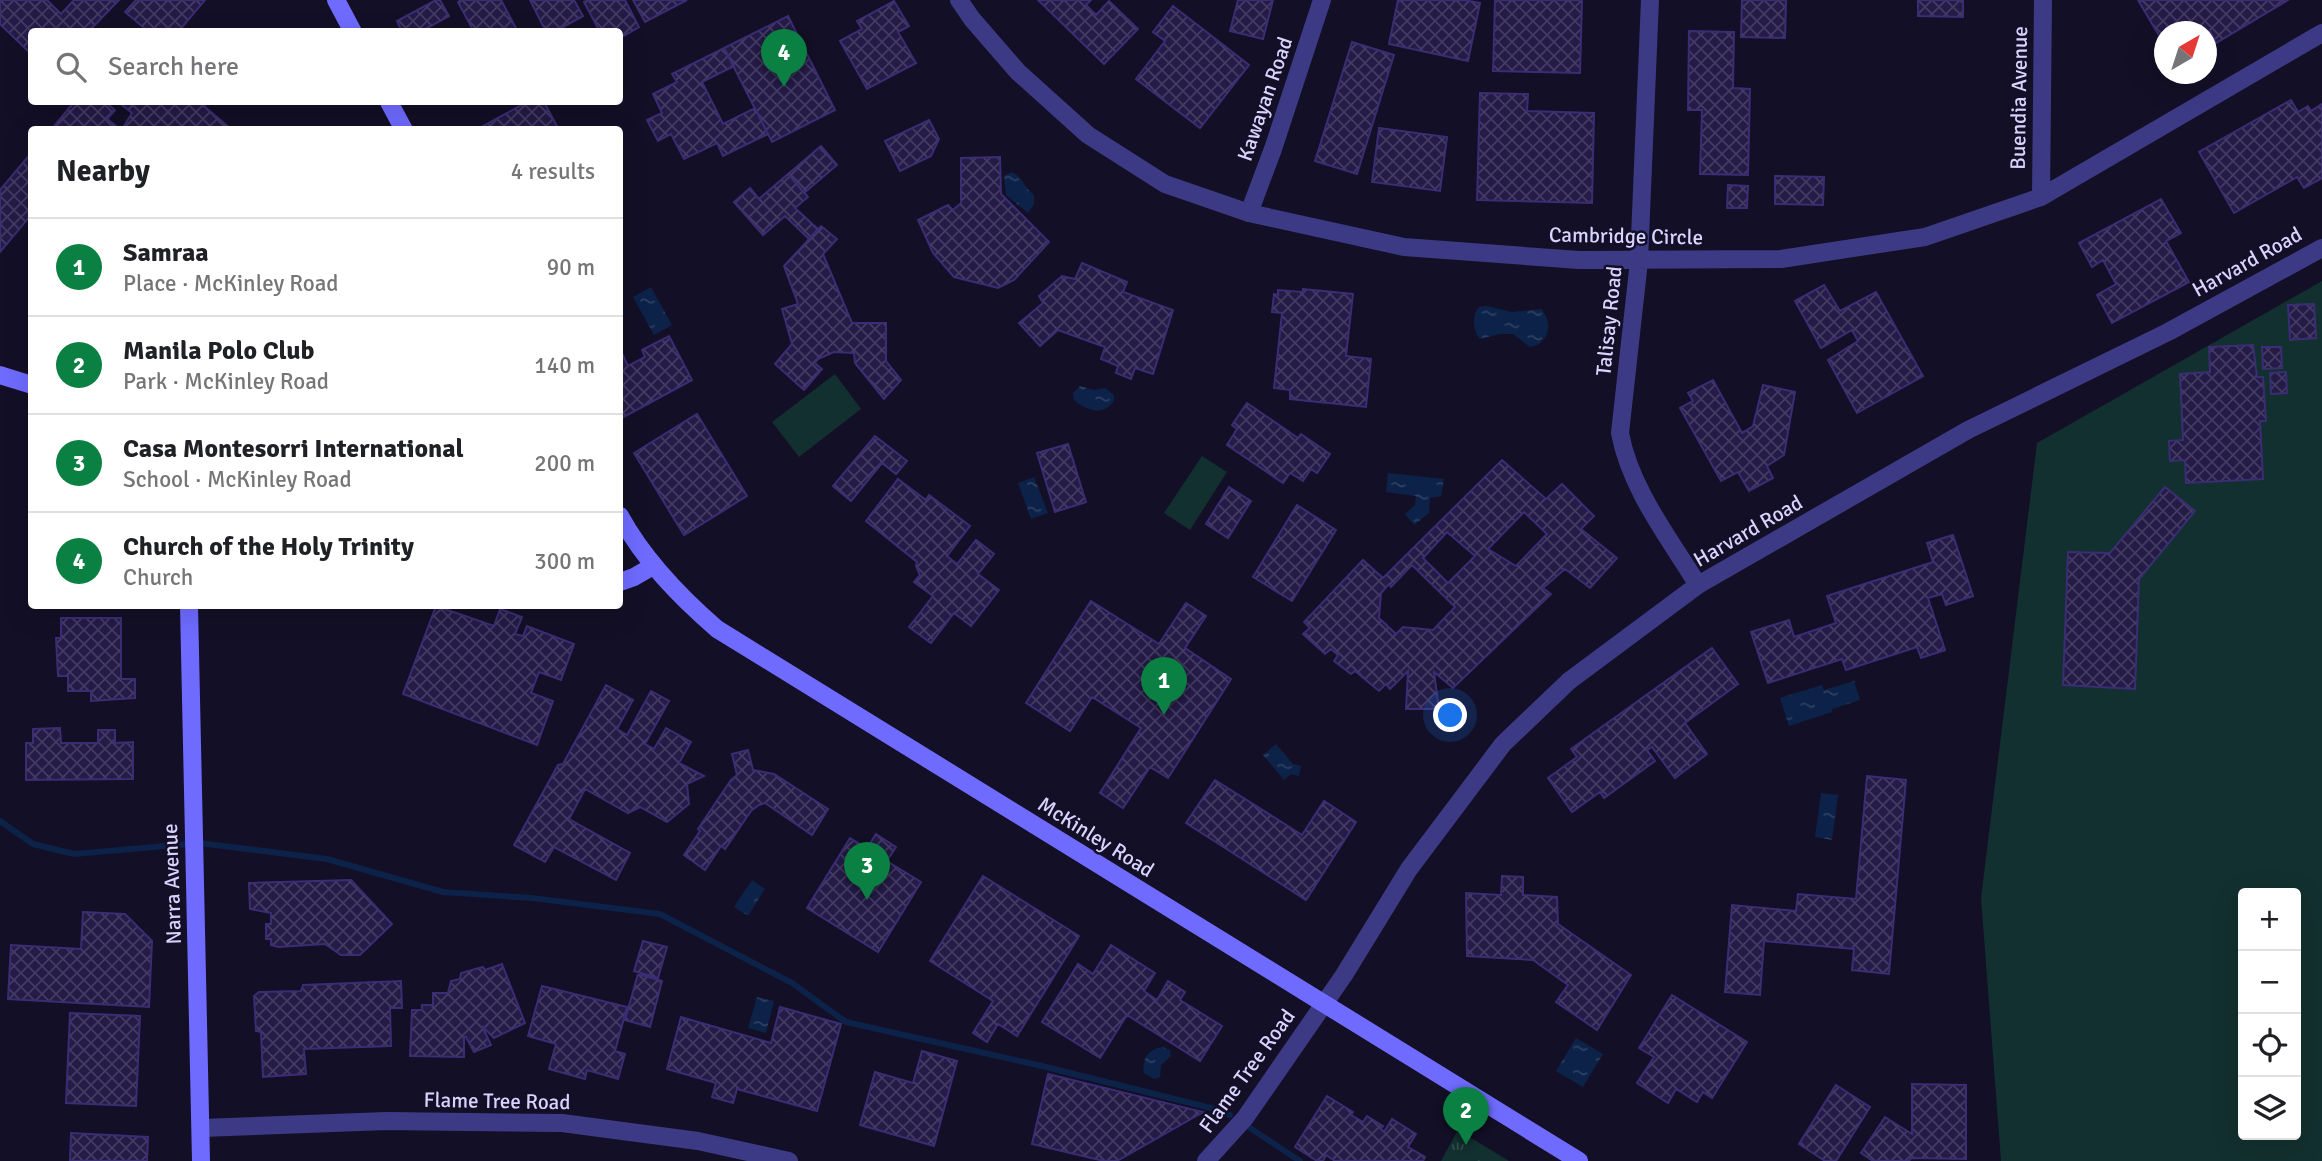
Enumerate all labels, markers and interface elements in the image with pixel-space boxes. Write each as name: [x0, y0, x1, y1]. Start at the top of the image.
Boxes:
north arrow: [2154, 21, 2217, 84]
street label: Buendia Avenue: [2005, 26, 2033, 170]
search box: [28, 28, 623, 105]
pin: 4: [761, 29, 807, 87]
street label: Kawayan Road: [1232, 34, 1298, 164]
icon: search: [52, 48, 90, 86]
text: Search here: [108, 51, 239, 83]
text: Nearby: [56, 153, 150, 190]
text: 4 results: [511, 157, 595, 186]
street label: Harvard Road: [2188, 221, 2306, 303]
street label: Cambridge Circle: [1549, 222, 1703, 250]
text: Samraa: [123, 237, 209, 269]
text: 1: [73, 253, 85, 282]
text: 90 m: [547, 253, 595, 282]
street label: Talisay Road: [1590, 265, 1628, 377]
text: Place · McKinley Road: [123, 269, 338, 298]
text: Manila Polo Club: [123, 335, 315, 367]
text: 2: [73, 351, 85, 380]
text: 140 m: [534, 351, 595, 380]
text: Park · McKinley Road: [123, 367, 329, 396]
text: Casa Montesorri International: [123, 433, 464, 465]
text: 3: [73, 449, 85, 478]
text: 200 m: [534, 449, 595, 478]
text: School · McKinley Road: [123, 465, 352, 494]
street label: Harvard Road: [1689, 489, 1807, 573]
text: Church of the Holy Trinity: [123, 531, 414, 563]
text: 4: [73, 547, 85, 576]
text: 300 m: [534, 547, 595, 576]
text: Church: [123, 563, 193, 592]
pin: 1: [1141, 657, 1187, 715]
your location: [1433, 698, 1467, 732]
street label: McKinley Road: [1033, 791, 1159, 883]
street label: Narra Avenue: [157, 823, 187, 945]
pin: 3: [844, 842, 890, 900]
map controls: [2238, 888, 2301, 1140]
button: +: [2238, 888, 2301, 951]
button: −: [2238, 951, 2301, 1014]
street label: Flame Tree Road: [1193, 1004, 1301, 1138]
button: locate: [2238, 1014, 2301, 1077]
button: layers: [2238, 1077, 2301, 1140]
street label: Flame Tree Road: [423, 1087, 571, 1115]
pin: 2: [1443, 1087, 1489, 1145]

